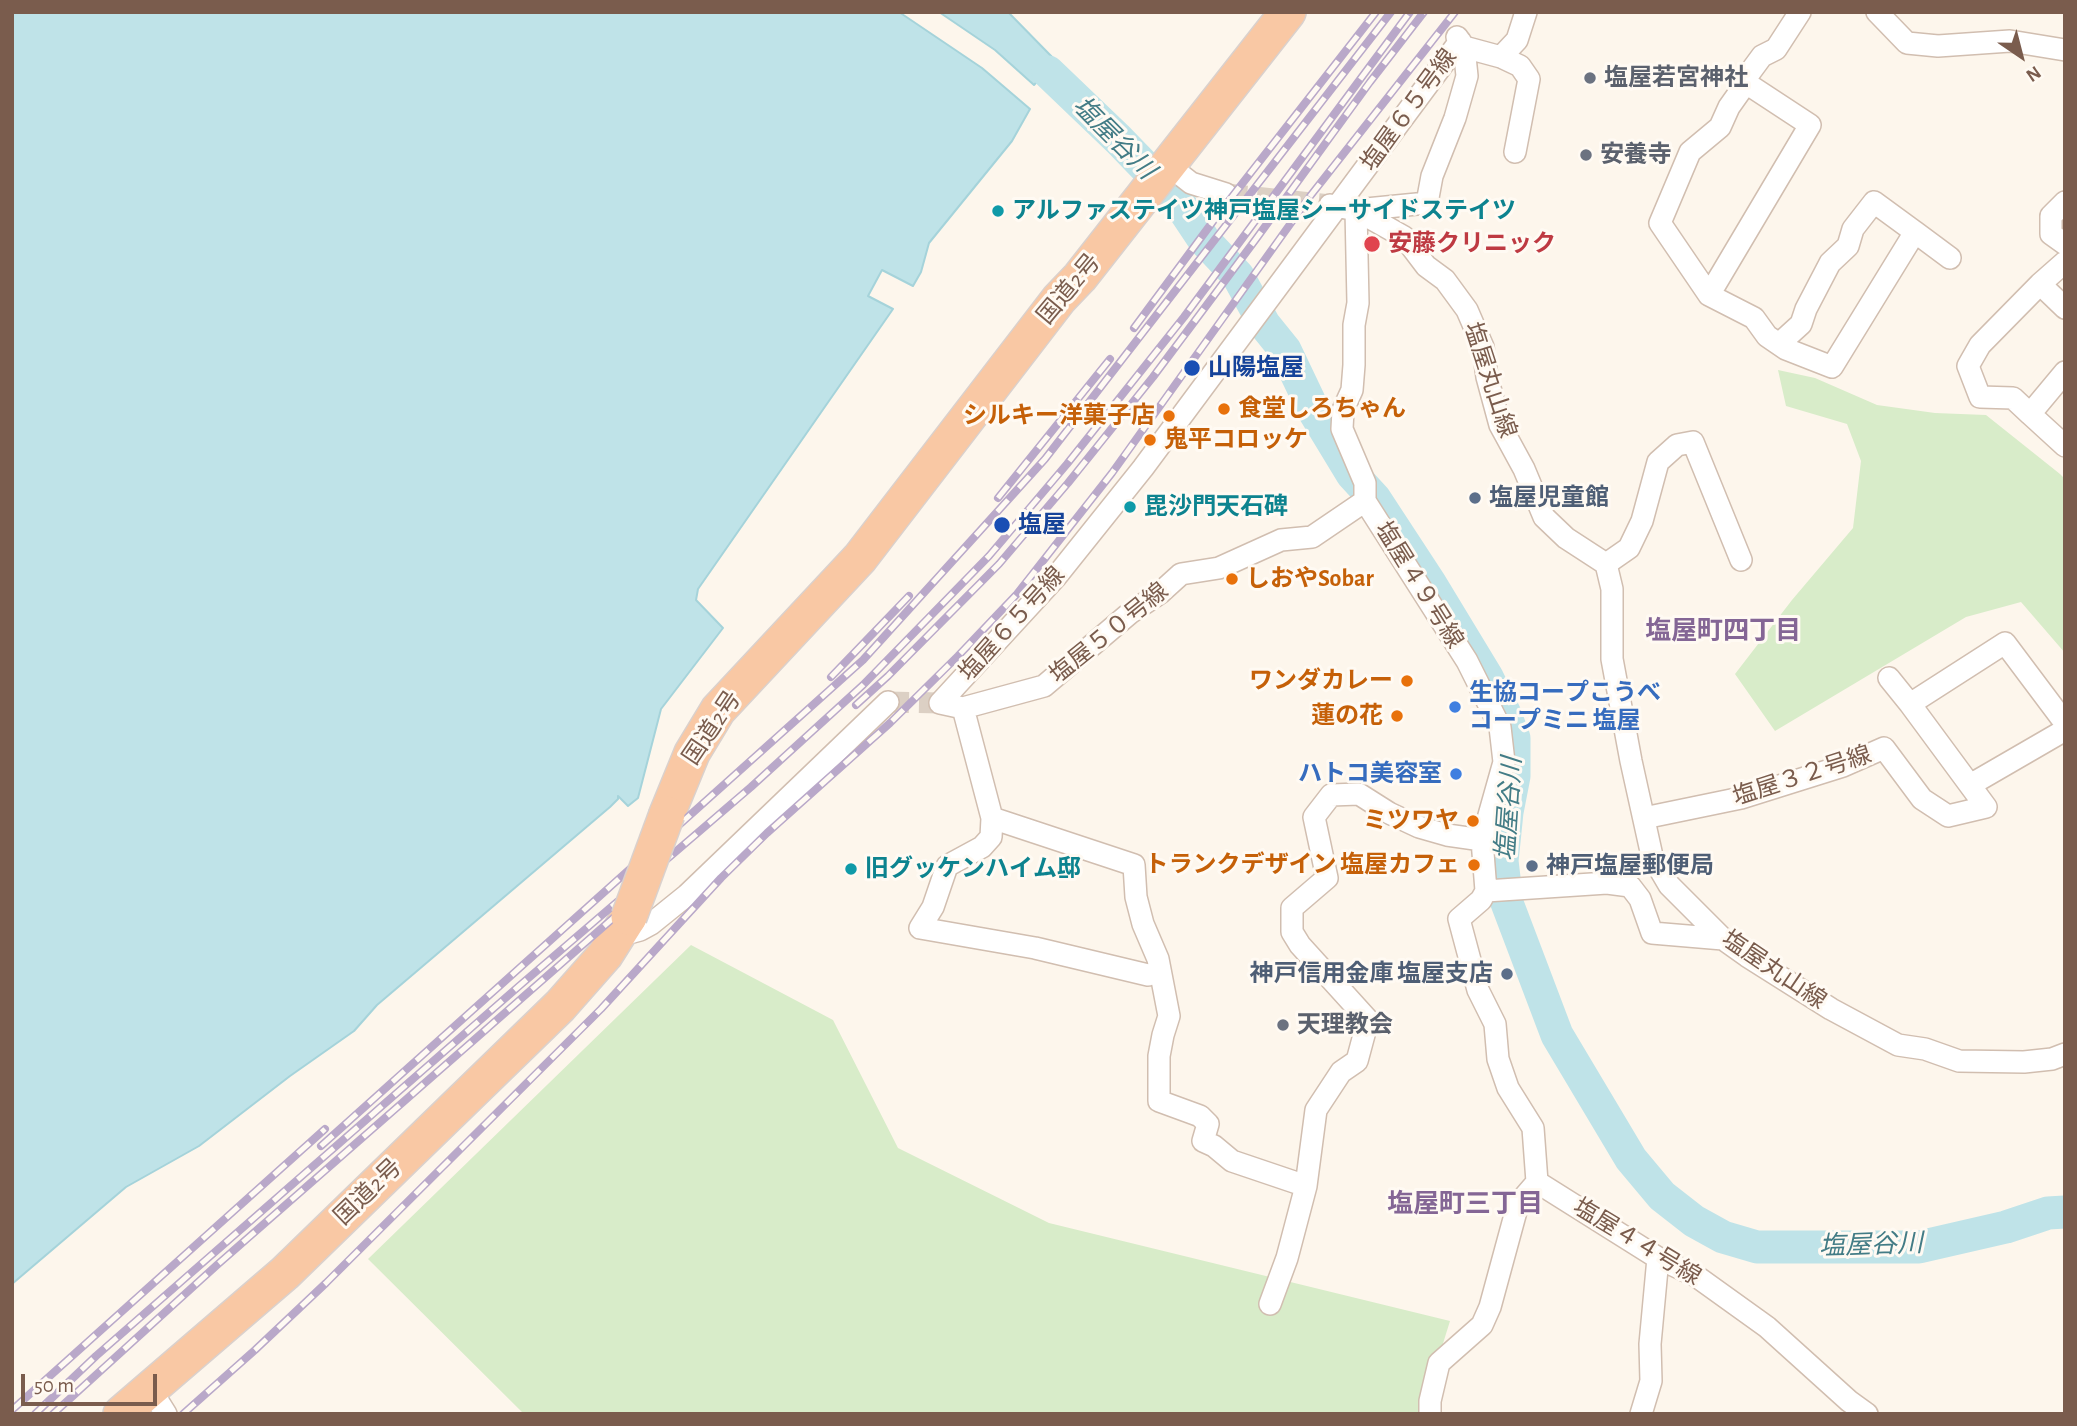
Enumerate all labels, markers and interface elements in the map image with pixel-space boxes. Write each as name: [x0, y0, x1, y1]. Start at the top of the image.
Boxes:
north arrow: [1986, 21, 2056, 91]
street label: 塩屋６５号線: [1355, 43, 1463, 177]
text: N: [2022, 62, 2044, 85]
place label: 塩屋若宮神社: [1604, 64, 1748, 92]
marker: 塩屋若宮神社: [1582, 70, 1598, 86]
water label: 塩屋谷川: [1066, 90, 1162, 186]
place label: 安養寺: [1600, 141, 1672, 169]
marker: 安養寺: [1578, 147, 1594, 163]
place label: アルファステイツ神戸塩屋シーサイドステイツ: [1012, 197, 1516, 225]
marker: アルファステイツ神戸塩屋シーサイドステイツ: [990, 203, 1006, 219]
place label: 安藤クリニック: [1388, 230, 1556, 258]
marker: 安藤クリニック: [1362, 234, 1382, 254]
street label: 国道2号: [1031, 248, 1107, 330]
street label: 塩屋丸山線: [1458, 318, 1522, 442]
place label: 山陽塩屋: [1208, 354, 1304, 382]
marker: 山陽塩屋: [1182, 358, 1202, 378]
place label: 食堂しろちゃん: [1238, 395, 1406, 423]
marker: 食堂しろちゃん: [1216, 401, 1232, 417]
place label: シルキー洋菓子店: [963, 402, 1155, 430]
marker: シルキー洋菓子店: [1161, 408, 1177, 424]
place label: 鬼平コロッケ: [1164, 426, 1308, 454]
marker: 鬼平コロッケ: [1142, 432, 1158, 448]
place label: 塩屋児童館: [1489, 484, 1609, 512]
marker: 塩屋児童館: [1467, 490, 1483, 506]
place label: 毘沙門天石碑: [1144, 493, 1288, 521]
marker: 毘沙門天石碑: [1122, 499, 1138, 515]
place label: 塩屋: [1018, 511, 1066, 539]
marker: 塩屋: [992, 515, 1012, 535]
street label: 塩屋４９号線: [1369, 516, 1469, 654]
street label: 塩屋６５号線: [953, 561, 1071, 687]
place label: しおやSobar: [1246, 565, 1374, 593]
marker: しおやSobar: [1224, 571, 1240, 587]
street label: 塩屋５０号線: [1044, 576, 1174, 690]
district label: 塩屋町四丁目: [1645, 615, 1801, 647]
place label: ワンダカレー: [1249, 667, 1393, 695]
marker: ワンダカレー: [1399, 673, 1415, 689]
place label: 生協コープこうべ コープミニ 塩屋: [1469, 679, 1661, 735]
street label: 国道2号: [677, 686, 747, 770]
marker: 生協コープこうべ コープミニ 塩屋: [1447, 699, 1463, 715]
place label: 蓮の花: [1311, 702, 1383, 730]
marker: 蓮の花: [1389, 708, 1405, 724]
street label: 塩屋３２号線: [1729, 740, 1875, 812]
water label: 塩屋谷川: [1490, 756, 1528, 862]
place label: ハトコ美容室: [1298, 760, 1442, 788]
marker: ハトコ美容室: [1448, 766, 1464, 782]
place label: ミツワヤ: [1363, 807, 1459, 835]
marker: ミツワヤ: [1465, 813, 1481, 829]
place label: トランクデザイン 塩屋カフェ: [1144, 851, 1460, 879]
place label: 神戸塩屋郵便局: [1546, 852, 1714, 880]
place label: 旧グッケンハイム邸: [865, 855, 1081, 883]
marker: トランクデザイン 塩屋カフェ: [1466, 857, 1482, 873]
marker: 神戸塩屋郵便局: [1524, 858, 1540, 874]
marker: 旧グッケンハイム邸: [843, 861, 859, 877]
street label: 塩屋丸山線: [1716, 925, 1832, 1015]
place label: 神戸信用金庫 塩屋支店: [1249, 960, 1493, 988]
marker: 神戸信用金庫 塩屋支店: [1499, 966, 1515, 982]
place label: 天理教会: [1297, 1011, 1393, 1039]
marker: 天理教会: [1275, 1017, 1291, 1033]
street label: 国道2号: [328, 1153, 408, 1231]
district label: 塩屋町三丁目: [1387, 1188, 1543, 1220]
street label: 塩屋４４号線: [1568, 1193, 1706, 1291]
water label: 塩屋谷川: [1818, 1228, 1924, 1262]
scale bar: [24, 1360, 161, 1404]
text: 50 m: [34, 1375, 74, 1396]

